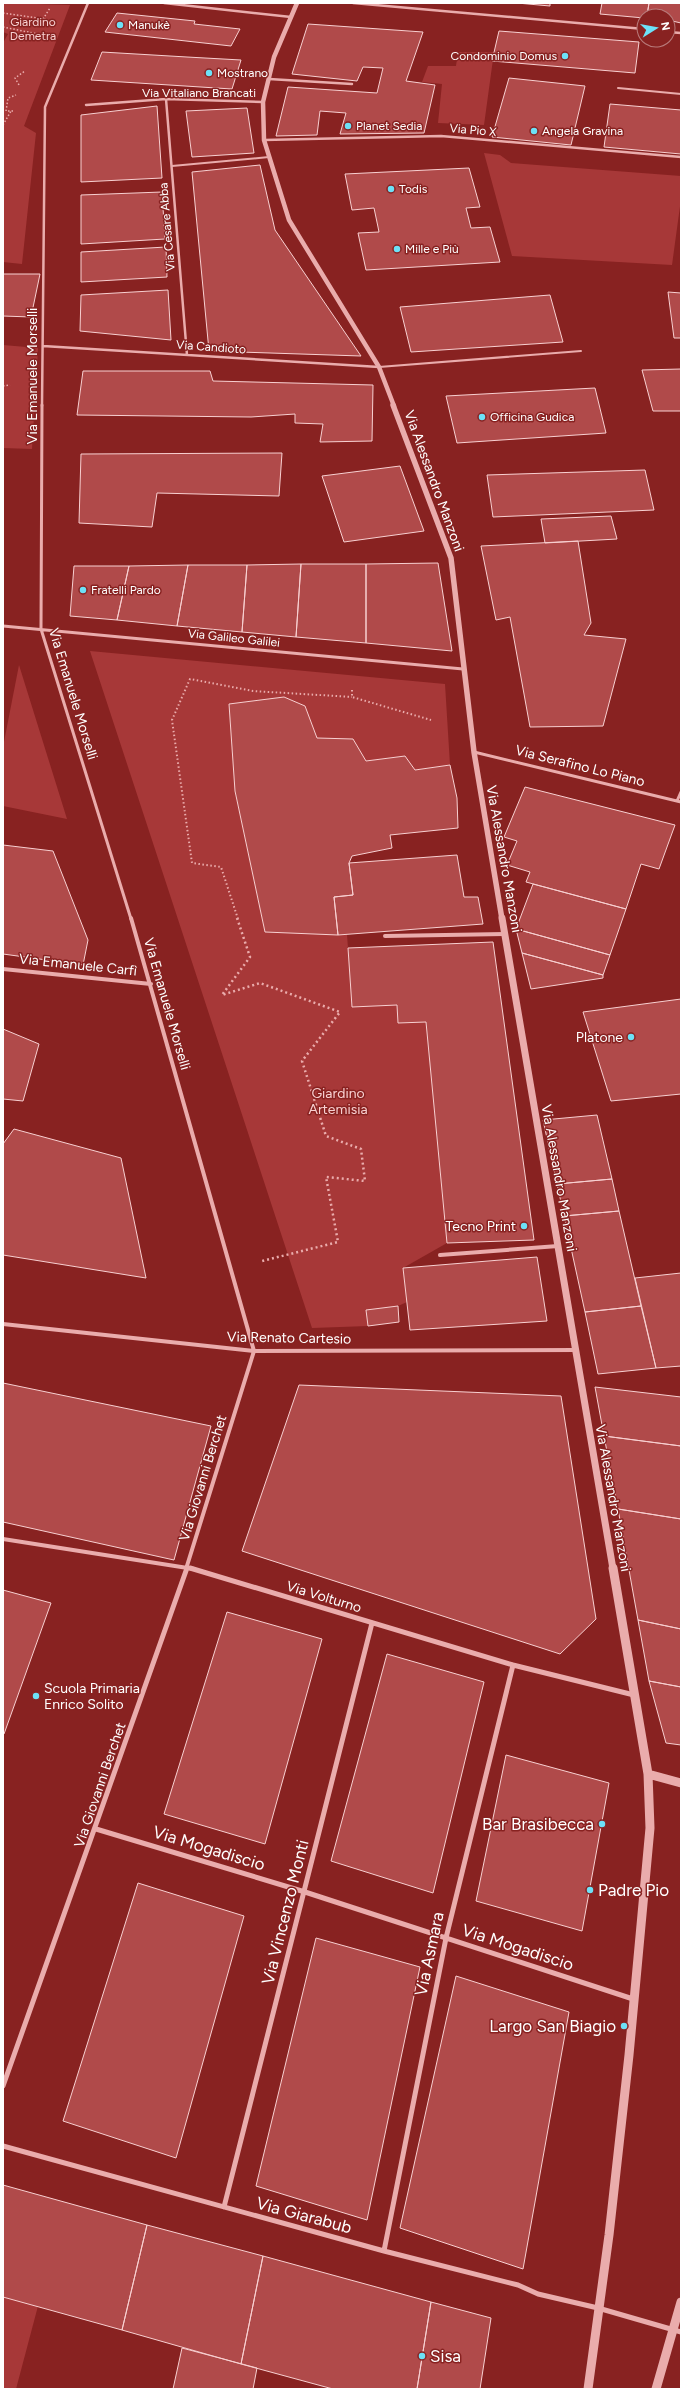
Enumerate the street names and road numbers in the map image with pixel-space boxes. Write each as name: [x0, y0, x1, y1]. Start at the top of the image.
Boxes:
street label: Via Vitaliano Brancati: [142, 86, 256, 100]
street label: Via Pio X: [449, 121, 498, 139]
street label: Via Cesare Abba: [156, 182, 178, 272]
street label: Via Emanuele Morselli: [24, 308, 41, 444]
street label: Via Candioto: [176, 338, 246, 356]
street label: Via Alessandro Manzoni: [401, 408, 467, 554]
street label: Via Emanuele Morselli: [45, 626, 101, 762]
street label: Via Galileo Galilei: [187, 626, 281, 650]
street label: Via Serafino Lo Piano: [514, 742, 646, 790]
street label: Via Alessandro Manzoni: [483, 784, 525, 934]
street label: Via Emanuele Morselli: [140, 936, 194, 1072]
street label: Via Emanuele Carfì: [18, 950, 139, 980]
street label: Via Alessandro Manzoni: [538, 1103, 580, 1253]
street label: Via Renato Cartesio: [227, 1328, 351, 1348]
street label: Via Giovanni Berchet: [176, 1413, 230, 1543]
street label: Via Alessandro Manzoni: [592, 1423, 634, 1573]
street label: Via Volturno: [284, 1578, 364, 1616]
street label: Via Giovanni Berchet: [71, 1720, 129, 1850]
street label: Via Mogadiscio: [150, 1821, 268, 1875]
street label: Via Vincenzo Monti: [257, 1838, 313, 1986]
street label: Via Asmara: [410, 1910, 448, 1998]
street label: Via Mogadiscio: [460, 1920, 577, 1975]
street label: Via Giarabub: [254, 2193, 354, 2237]

